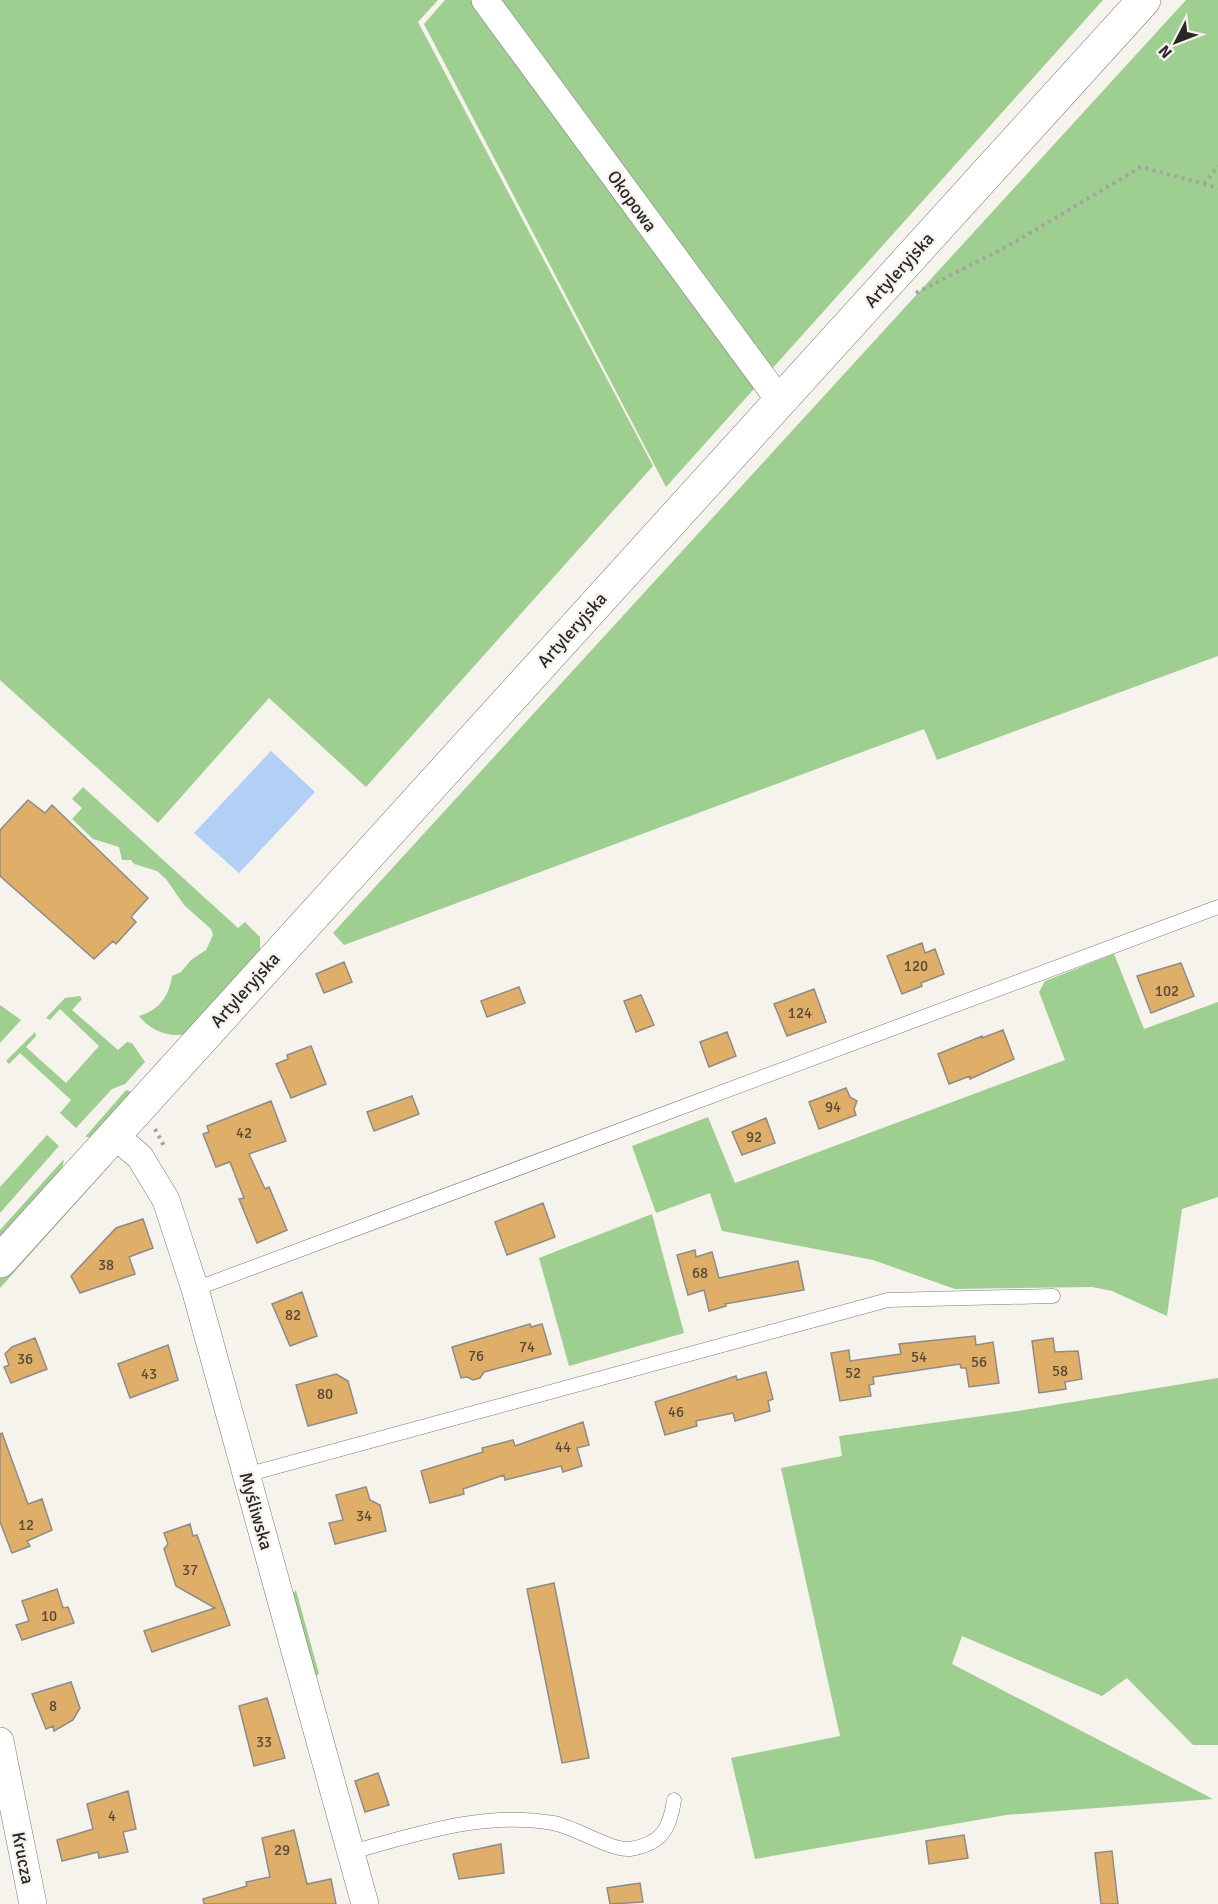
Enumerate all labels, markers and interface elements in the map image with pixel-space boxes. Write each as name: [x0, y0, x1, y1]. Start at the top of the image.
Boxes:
north arrow: [1146, 12, 1206, 72]
text: N: [1154, 41, 1177, 62]
street label: Okopowa: [602, 166, 662, 236]
street label: Artyleryjska: [860, 228, 938, 312]
street label: Artyleryjska: [533, 588, 611, 672]
street label: Artyleryjska: [206, 948, 284, 1032]
house number: 120: [904, 957, 928, 975]
house number: 102: [1155, 982, 1179, 1000]
house number: 124: [788, 1004, 812, 1022]
house number: 94: [825, 1098, 841, 1116]
house number: 42: [236, 1124, 252, 1142]
house number: 92: [746, 1128, 762, 1146]
house number: 38: [98, 1256, 114, 1274]
house number: 68: [692, 1264, 708, 1282]
house number: 82: [285, 1306, 301, 1324]
house number: 74: [519, 1338, 535, 1356]
house number: 76: [468, 1347, 484, 1365]
house number: 54: [911, 1348, 927, 1366]
house number: 36: [17, 1350, 33, 1368]
house number: 56: [971, 1353, 987, 1371]
house number: 58: [1052, 1362, 1068, 1380]
house number: 52: [845, 1364, 861, 1382]
house number: 43: [141, 1365, 157, 1383]
house number: 80: [317, 1385, 333, 1403]
house number: 46: [668, 1403, 684, 1421]
house number: 44: [555, 1438, 571, 1456]
street label: Myśliwska: [234, 1470, 278, 1552]
house number: 34: [356, 1507, 372, 1525]
house number: 12: [18, 1516, 34, 1534]
house number: 37: [182, 1561, 198, 1579]
house number: 10: [41, 1607, 57, 1625]
house number: 8: [49, 1697, 57, 1715]
house number: 33: [256, 1733, 272, 1751]
house number: 4: [108, 1807, 116, 1825]
street label: Krucza: [7, 1830, 39, 1886]
house number: 29: [274, 1841, 290, 1859]

